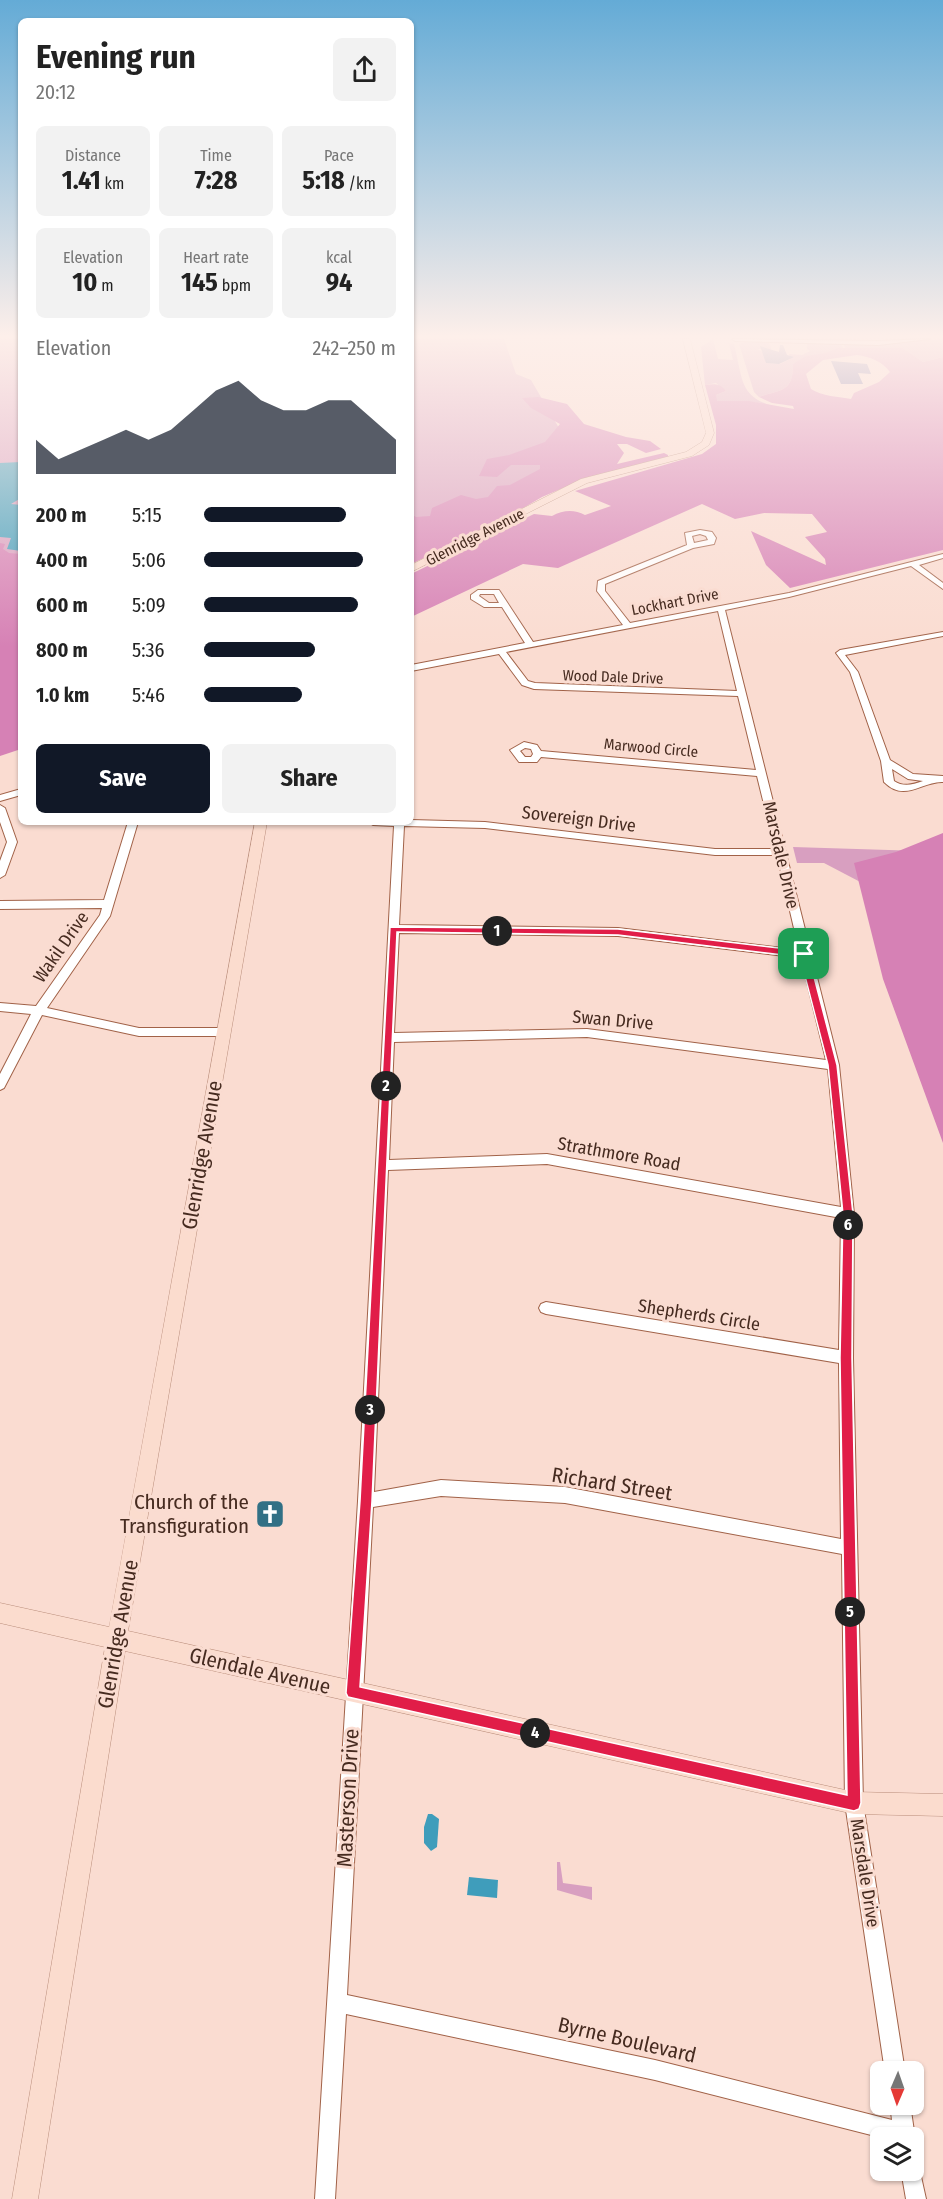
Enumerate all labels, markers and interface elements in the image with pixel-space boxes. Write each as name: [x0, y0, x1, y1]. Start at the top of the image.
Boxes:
text: Evening run: [36, 37, 196, 77]
button: share: [333, 38, 396, 101]
text: 20:12: [36, 80, 75, 104]
text: Distance: [65, 146, 121, 165]
text: Time: [200, 146, 232, 165]
text: Pace: [324, 146, 354, 165]
text: 1.41: [62, 165, 101, 196]
text: 7:28: [195, 165, 237, 196]
text: 5:18: [302, 165, 345, 196]
text: km: [101, 174, 124, 193]
text: /km: [345, 174, 376, 193]
text: Elevation: [63, 248, 123, 267]
text: Heart rate: [183, 248, 249, 267]
text: kcal: [326, 248, 352, 267]
text: 10: [72, 267, 98, 298]
text: 145: [181, 267, 218, 298]
text: 94: [326, 267, 352, 298]
text: m: [98, 276, 114, 295]
text: bpm: [218, 276, 251, 295]
text: Elevation: [36, 336, 111, 360]
text: 242–250 m: [313, 336, 396, 360]
text: 200 m: [36, 503, 87, 527]
text: 5:15: [132, 503, 162, 527]
street label: Glenridge Avenue: [423, 505, 527, 569]
text: 400 m: [36, 548, 88, 572]
text: 5:06: [132, 548, 166, 572]
street label: Lockhart Drive: [630, 585, 720, 619]
text: 600 m: [36, 593, 88, 617]
text: 5:09: [132, 593, 165, 617]
text: 800 m: [36, 638, 88, 662]
text: 5:36: [132, 638, 165, 662]
street label: Wood Dale Drive: [562, 666, 664, 688]
text: 1.0 km: [36, 683, 89, 707]
text: 5:46: [132, 683, 165, 707]
street label: Marwood Circle: [603, 735, 699, 761]
button: Save: [36, 744, 210, 813]
button: Share: [222, 744, 396, 813]
street label: Marsdale Drive: [758, 799, 804, 911]
street label: Sovereign Drive: [521, 801, 637, 837]
street label: Wakil Drive: [29, 907, 94, 987]
pin: 1: [482, 916, 512, 946]
text: 1: [494, 921, 500, 940]
pin: [778, 928, 829, 979]
icon: arrive: [787, 937, 820, 970]
street label: Swan Drive: [572, 1006, 654, 1035]
pin: 2: [371, 1071, 401, 1101]
text: 2: [382, 1076, 390, 1095]
street label: Glenridge Avenue: [176, 1079, 228, 1231]
street label: Strathmore Road: [556, 1132, 682, 1176]
pin: 6: [833, 1210, 863, 1240]
text: 6: [844, 1215, 852, 1234]
street label: Shepherds Circle: [636, 1294, 762, 1336]
pin: 3: [355, 1395, 385, 1425]
text: 3: [366, 1400, 374, 1419]
street label: Richard Street: [550, 1462, 674, 1506]
place label: Church of the Transfiguration: [120, 1489, 249, 1539]
church icon: Church of the Transfiguration: [254, 1498, 286, 1530]
street label: Glenridge Avenue: [92, 1558, 144, 1710]
pin: 5: [835, 1597, 865, 1627]
text: 5: [846, 1602, 854, 1621]
street label: Glendale Avenue: [187, 1642, 333, 1700]
pin: 4: [520, 1718, 550, 1748]
text: 4: [531, 1723, 539, 1742]
street label: Masterson Drive: [331, 1728, 365, 1868]
street label: Marsdale Drive: [846, 1817, 884, 1929]
street label: Byrne Boulevard: [555, 2011, 699, 2069]
north arrow: [870, 2061, 924, 2115]
map controls: [870, 2061, 924, 2181]
button: layers: [870, 2127, 924, 2181]

